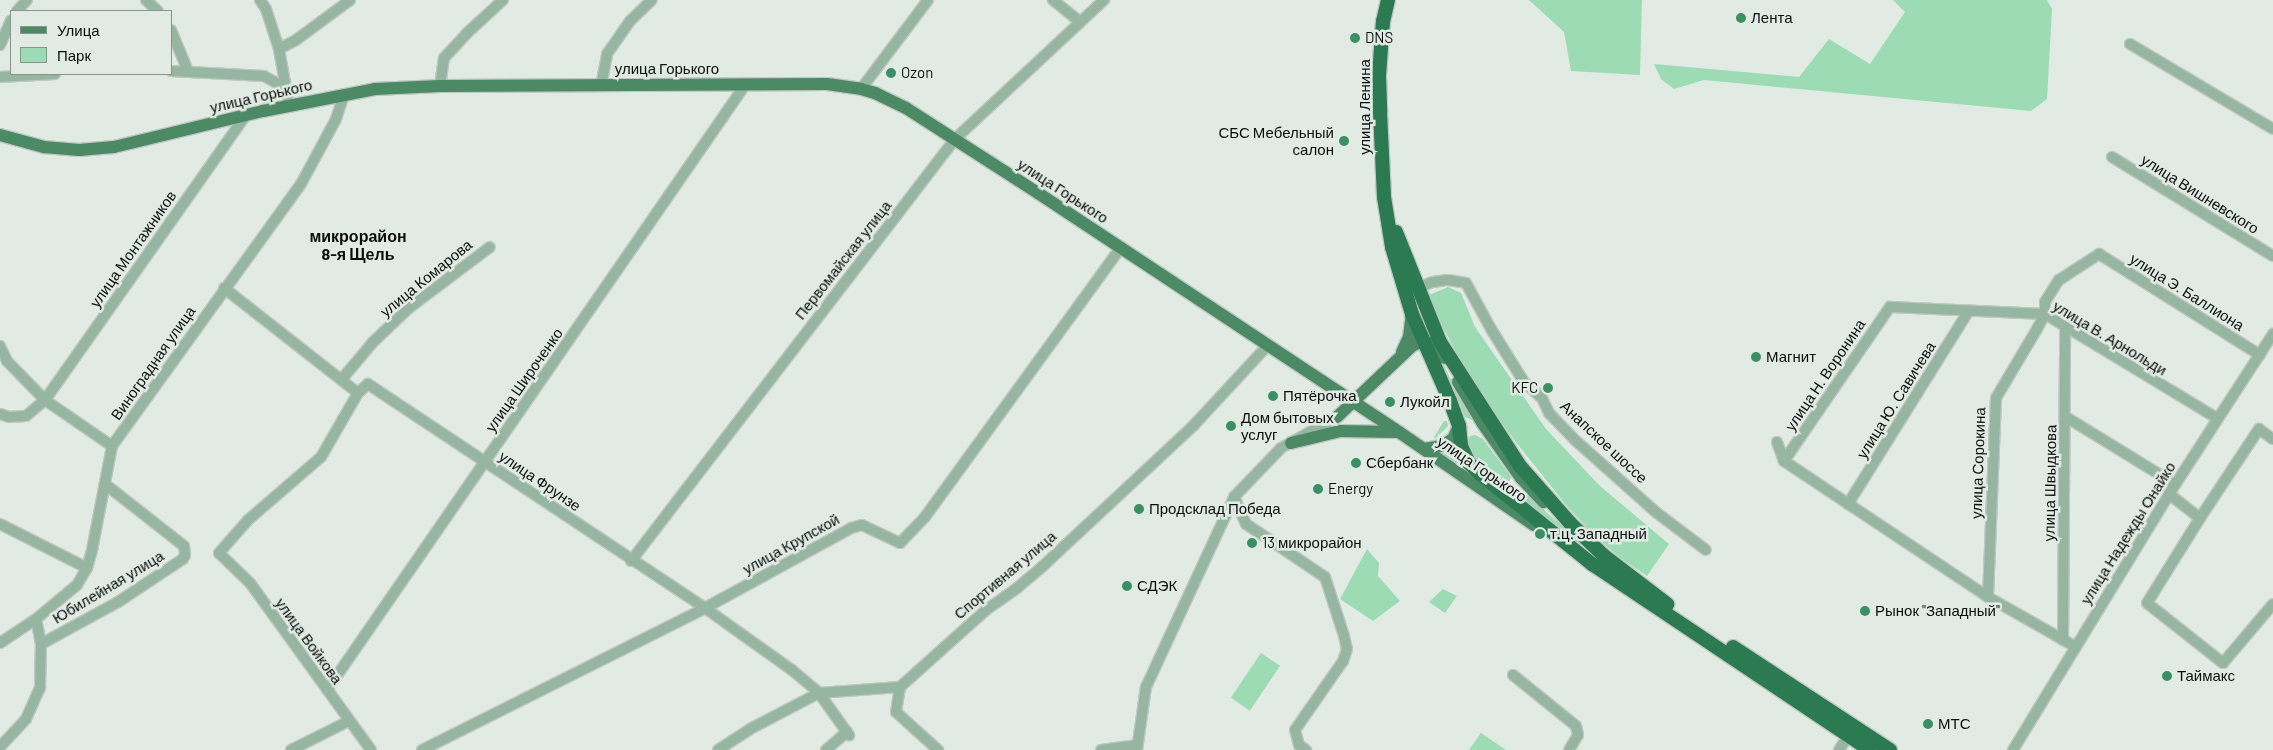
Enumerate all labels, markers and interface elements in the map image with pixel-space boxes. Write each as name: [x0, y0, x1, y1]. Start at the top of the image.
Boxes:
place label: Лента: [1751, 9, 1793, 27]
legend: [10, 10, 172, 75]
marker: Лента: [1735, 12, 1747, 24]
text: Улица: [57, 21, 100, 39]
place label: DNS: [1365, 29, 1393, 47]
marker: DNS: [1349, 32, 1361, 44]
text: Парк: [57, 46, 91, 64]
street label: улица Ленина: [1356, 59, 1374, 155]
street label: улица Горького: [615, 60, 719, 78]
place label: Ozon: [901, 64, 933, 82]
marker: Ozon: [885, 67, 897, 79]
street label: улица Горького: [208, 75, 314, 117]
place label: СБС Мебельный салон: [1219, 123, 1334, 158]
marker: СБС Мебельный салон: [1338, 135, 1350, 147]
street label: улица Вишневского: [2138, 151, 2262, 237]
street label: улица Горького: [1014, 155, 1112, 227]
street label: улица Монтажников: [86, 187, 180, 311]
street label: Первомайская улица: [791, 197, 895, 323]
district label: микрорайон 8-я Щель: [309, 226, 407, 264]
street label: улица Комарова: [377, 236, 475, 320]
street label: улица Э. Баллиона: [2127, 250, 2247, 334]
street label: улица В. Арнольди: [2050, 297, 2170, 379]
street label: Виноградная улица: [107, 303, 199, 423]
street label: улица Н. Воронина: [1781, 316, 1869, 434]
street label: улица Широченко: [482, 325, 566, 435]
street label: улица Ю. Савичева: [1853, 338, 1939, 462]
place label: Магнит: [1766, 348, 1816, 366]
marker: Магнит: [1750, 351, 1762, 363]
place label: KFC: [1511, 379, 1538, 397]
marker: KFC: [1542, 382, 1554, 394]
place label: Пятёрочка: [1283, 387, 1357, 405]
marker: Пятёрочка: [1267, 390, 1279, 402]
place label: Лукойл: [1400, 393, 1450, 411]
marker: Лукойл: [1384, 396, 1396, 408]
street label: Анапское шоссе: [1557, 397, 1651, 487]
street label: улица Сорокина: [1967, 407, 1989, 519]
place label: Дом бытовых услуг: [1241, 408, 1334, 443]
marker: Дом бытовых услуг: [1225, 420, 1237, 432]
street label: улица Швыдкова: [2040, 425, 2060, 541]
street label: улица Горького: [1434, 432, 1530, 506]
street label: улица Фрунзе: [496, 447, 584, 515]
place label: Сбербанк: [1366, 454, 1433, 472]
marker: Сбербанк: [1350, 457, 1362, 469]
street label: улица Надежды Онайко: [2077, 458, 2179, 608]
place label: Energy: [1328, 480, 1373, 498]
marker: Energy: [1312, 483, 1324, 495]
place label: Продсклад Победа: [1149, 500, 1281, 518]
marker: Продсклад Победа: [1133, 503, 1145, 515]
street label: улица Крупской: [740, 510, 842, 578]
place label: т.ц. Западный: [1550, 525, 1647, 543]
street label: Спортивная улица: [950, 527, 1060, 623]
marker: т.ц. Западный: [1534, 528, 1546, 540]
place label: 13 микрорайон: [1262, 534, 1362, 552]
marker: 13 микрорайон: [1246, 537, 1258, 549]
street label: Юбилейная улица: [49, 547, 167, 627]
place label: СДЭК: [1137, 577, 1177, 595]
marker: СДЭК: [1121, 580, 1133, 592]
street label: улица Войкова: [272, 594, 346, 688]
place label: Рынок "Западный": [1875, 602, 2000, 620]
marker: Рынок "Западный": [1859, 605, 1871, 617]
place label: Таймакс: [2177, 667, 2235, 685]
marker: Таймакс: [2161, 670, 2173, 682]
place label: МТС: [1938, 715, 1970, 733]
marker: МТС: [1922, 718, 1934, 730]

